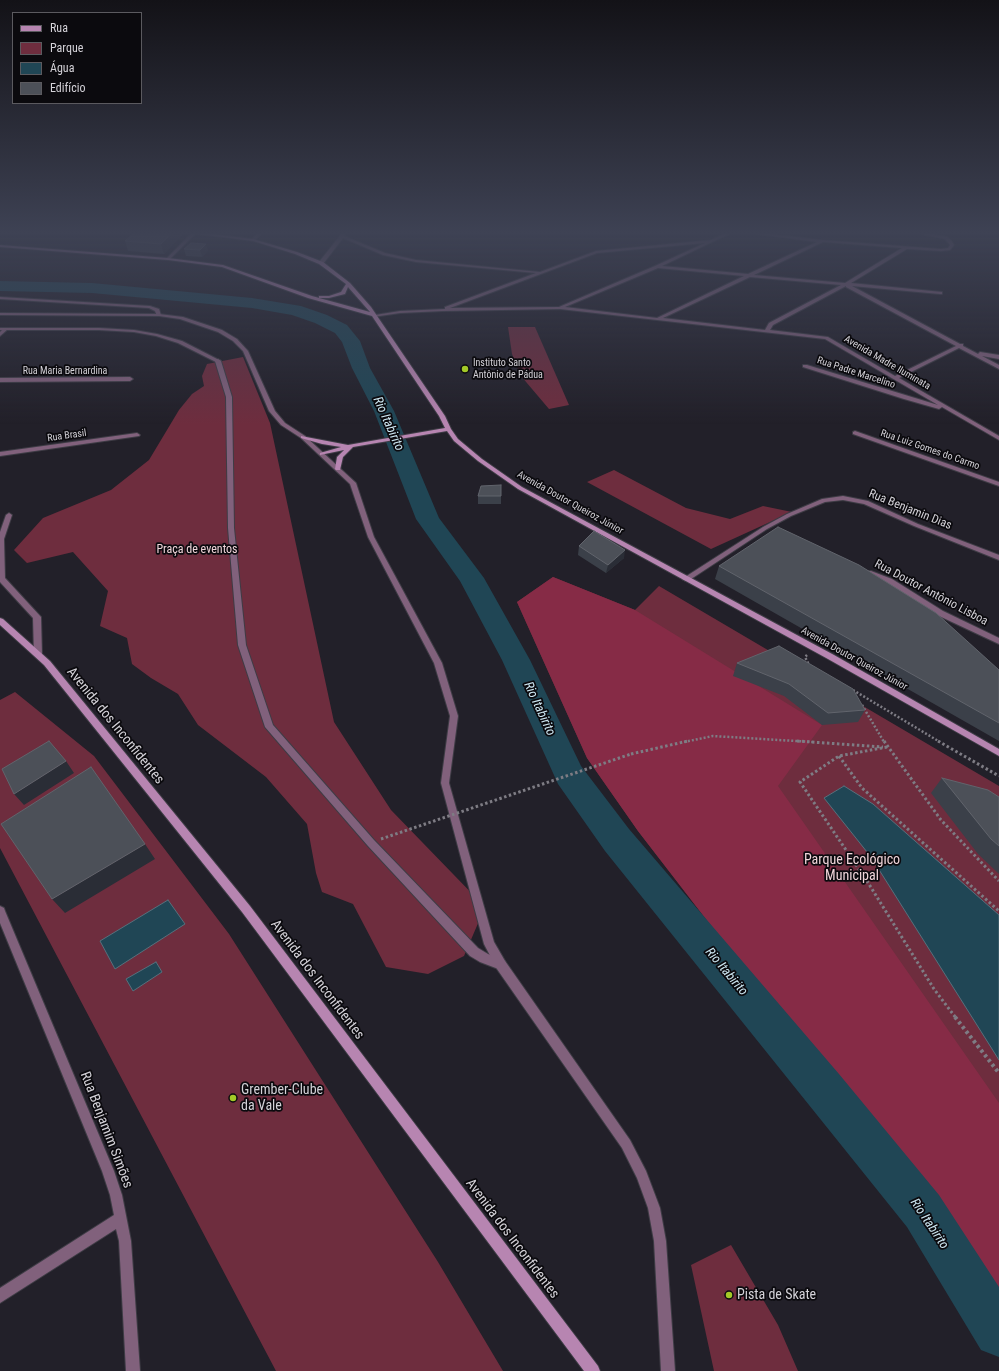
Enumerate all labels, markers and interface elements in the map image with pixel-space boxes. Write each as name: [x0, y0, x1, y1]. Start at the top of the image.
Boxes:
legend: [12, 12, 142, 104]
text: Rua: [50, 21, 68, 35]
text: Parque: [50, 41, 83, 55]
text: Água: [50, 61, 74, 75]
text: Edifício: [50, 81, 86, 95]
street label: Avenida Madre Iluminata: [842, 333, 932, 393]
street label: Rua Padre Marcelino: [815, 355, 897, 391]
place label: Instituto Santo Antônio de Pádua: [473, 357, 543, 380]
marker: Instituto Santo Antônio de Pádua: [460, 364, 470, 374]
street label: Rua Maria Bernardina: [23, 365, 107, 377]
water label: Rio Itabirito: [369, 395, 407, 453]
street label: Rua Brasil: [47, 427, 87, 445]
street label: Rua Luiz Gomes do Carmo: [879, 427, 981, 473]
street label: Avenida Doutor Queiroz Júnior: [515, 469, 625, 537]
street label: Rua Benjamin Dias: [866, 487, 954, 533]
park label: Praça de eventos: [156, 543, 238, 557]
street label: Rua Doutor Antônio Lisboa: [872, 557, 990, 629]
street label: Avenida Doutor Queiroz Júnior: [799, 625, 909, 693]
street label: Avenida dos Inconfidentes: [63, 664, 167, 788]
water label: Rio Itabirito: [520, 680, 558, 738]
park label: Parque Ecológico Municipal: [804, 852, 900, 884]
street label: Avenida dos Inconfidentes: [267, 917, 367, 1043]
water label: Rio Itabirito: [702, 945, 750, 999]
street label: Rua Benjamim Simões: [76, 1069, 136, 1191]
place label: Grember-Clube da Vale: [241, 1082, 323, 1114]
marker: Grember-Clube da Vale: [228, 1093, 238, 1103]
street label: Avenida dos Inconfidentes: [462, 1176, 562, 1302]
water label: Rio Itabirito: [906, 1196, 952, 1252]
place label: Pista de Skate: [737, 1287, 816, 1303]
marker: Pista de Skate: [724, 1290, 734, 1300]

